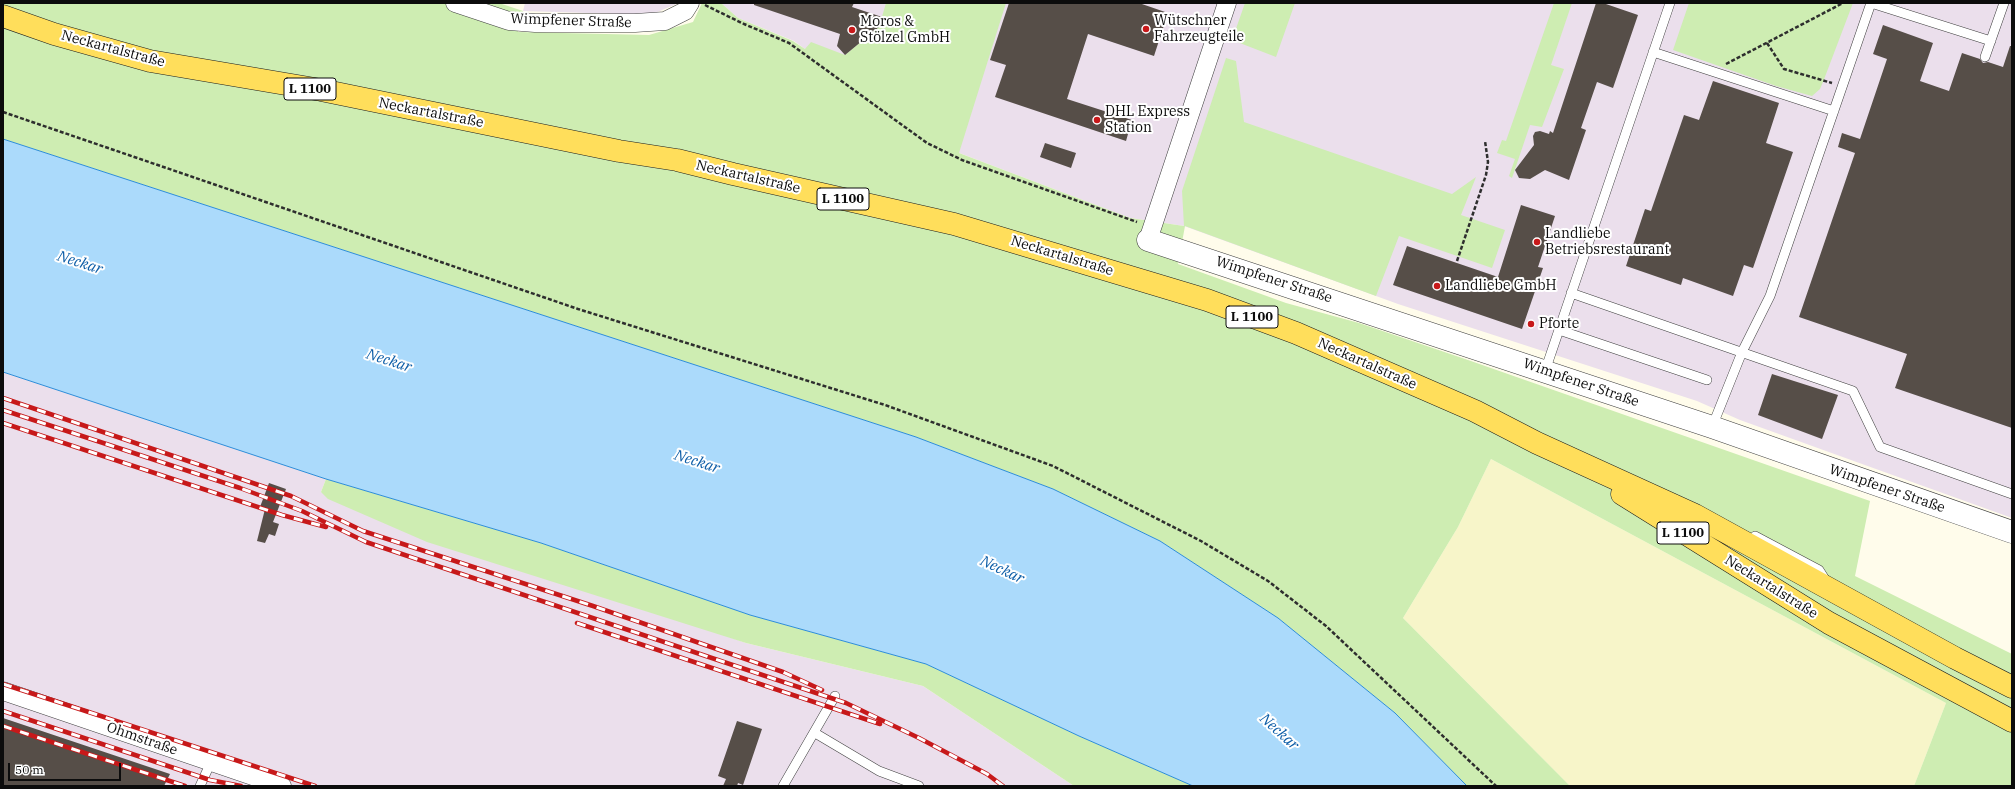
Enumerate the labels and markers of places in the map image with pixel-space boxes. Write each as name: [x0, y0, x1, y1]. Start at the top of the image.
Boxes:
place label: Wütschner Fahrzeugteile: [1154, 13, 1244, 46]
place label: Moros & Stölzel GmbH: [860, 14, 950, 46]
marker: Wütschner Fahrzeugteile: [1141, 24, 1151, 34]
marker: Moros & Stölzel GmbH: [847, 25, 857, 35]
place label: DHL Express Station: [1105, 104, 1190, 136]
marker: DHL Express Station: [1092, 115, 1102, 125]
place label: Landliebe Betriebsrestaurant: [1545, 226, 1670, 258]
marker: Landliebe Betriebsrestaurant: [1532, 237, 1542, 247]
place label: Landliebe GmbH: [1445, 278, 1557, 294]
marker: Landliebe GmbH: [1432, 281, 1442, 291]
place label: Pforte: [1539, 316, 1579, 332]
marker: Pforte: [1526, 319, 1536, 329]

